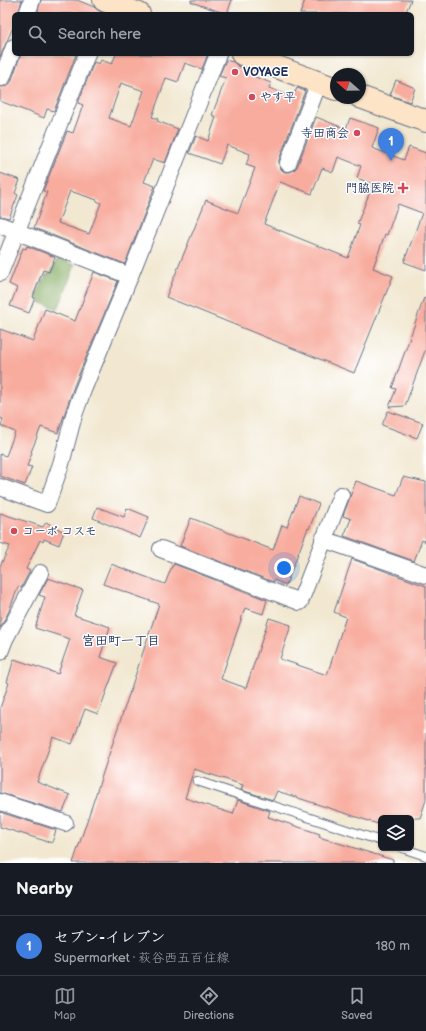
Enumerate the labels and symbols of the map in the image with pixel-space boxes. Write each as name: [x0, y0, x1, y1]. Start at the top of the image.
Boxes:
place label: VOYAGE: [243, 65, 289, 80]
marker: VOYAGE: [230, 67, 240, 77]
north arrow: [330, 68, 366, 104]
place label: やす平: [260, 90, 296, 105]
marker: やす平: [247, 92, 257, 102]
place label: 寺田商会: [301, 126, 349, 141]
marker: 寺田商会: [352, 128, 362, 138]
pin: 1: [378, 128, 404, 161]
place label: 門脇医院: [346, 181, 394, 196]
marker: 門脇医院: [397, 182, 409, 194]
place label: コーポ コスモ: [22, 524, 97, 539]
marker: コーポ コスモ: [9, 526, 19, 536]
your location: [274, 558, 294, 578]
district label: 宮田町一丁目: [82, 633, 160, 649]

